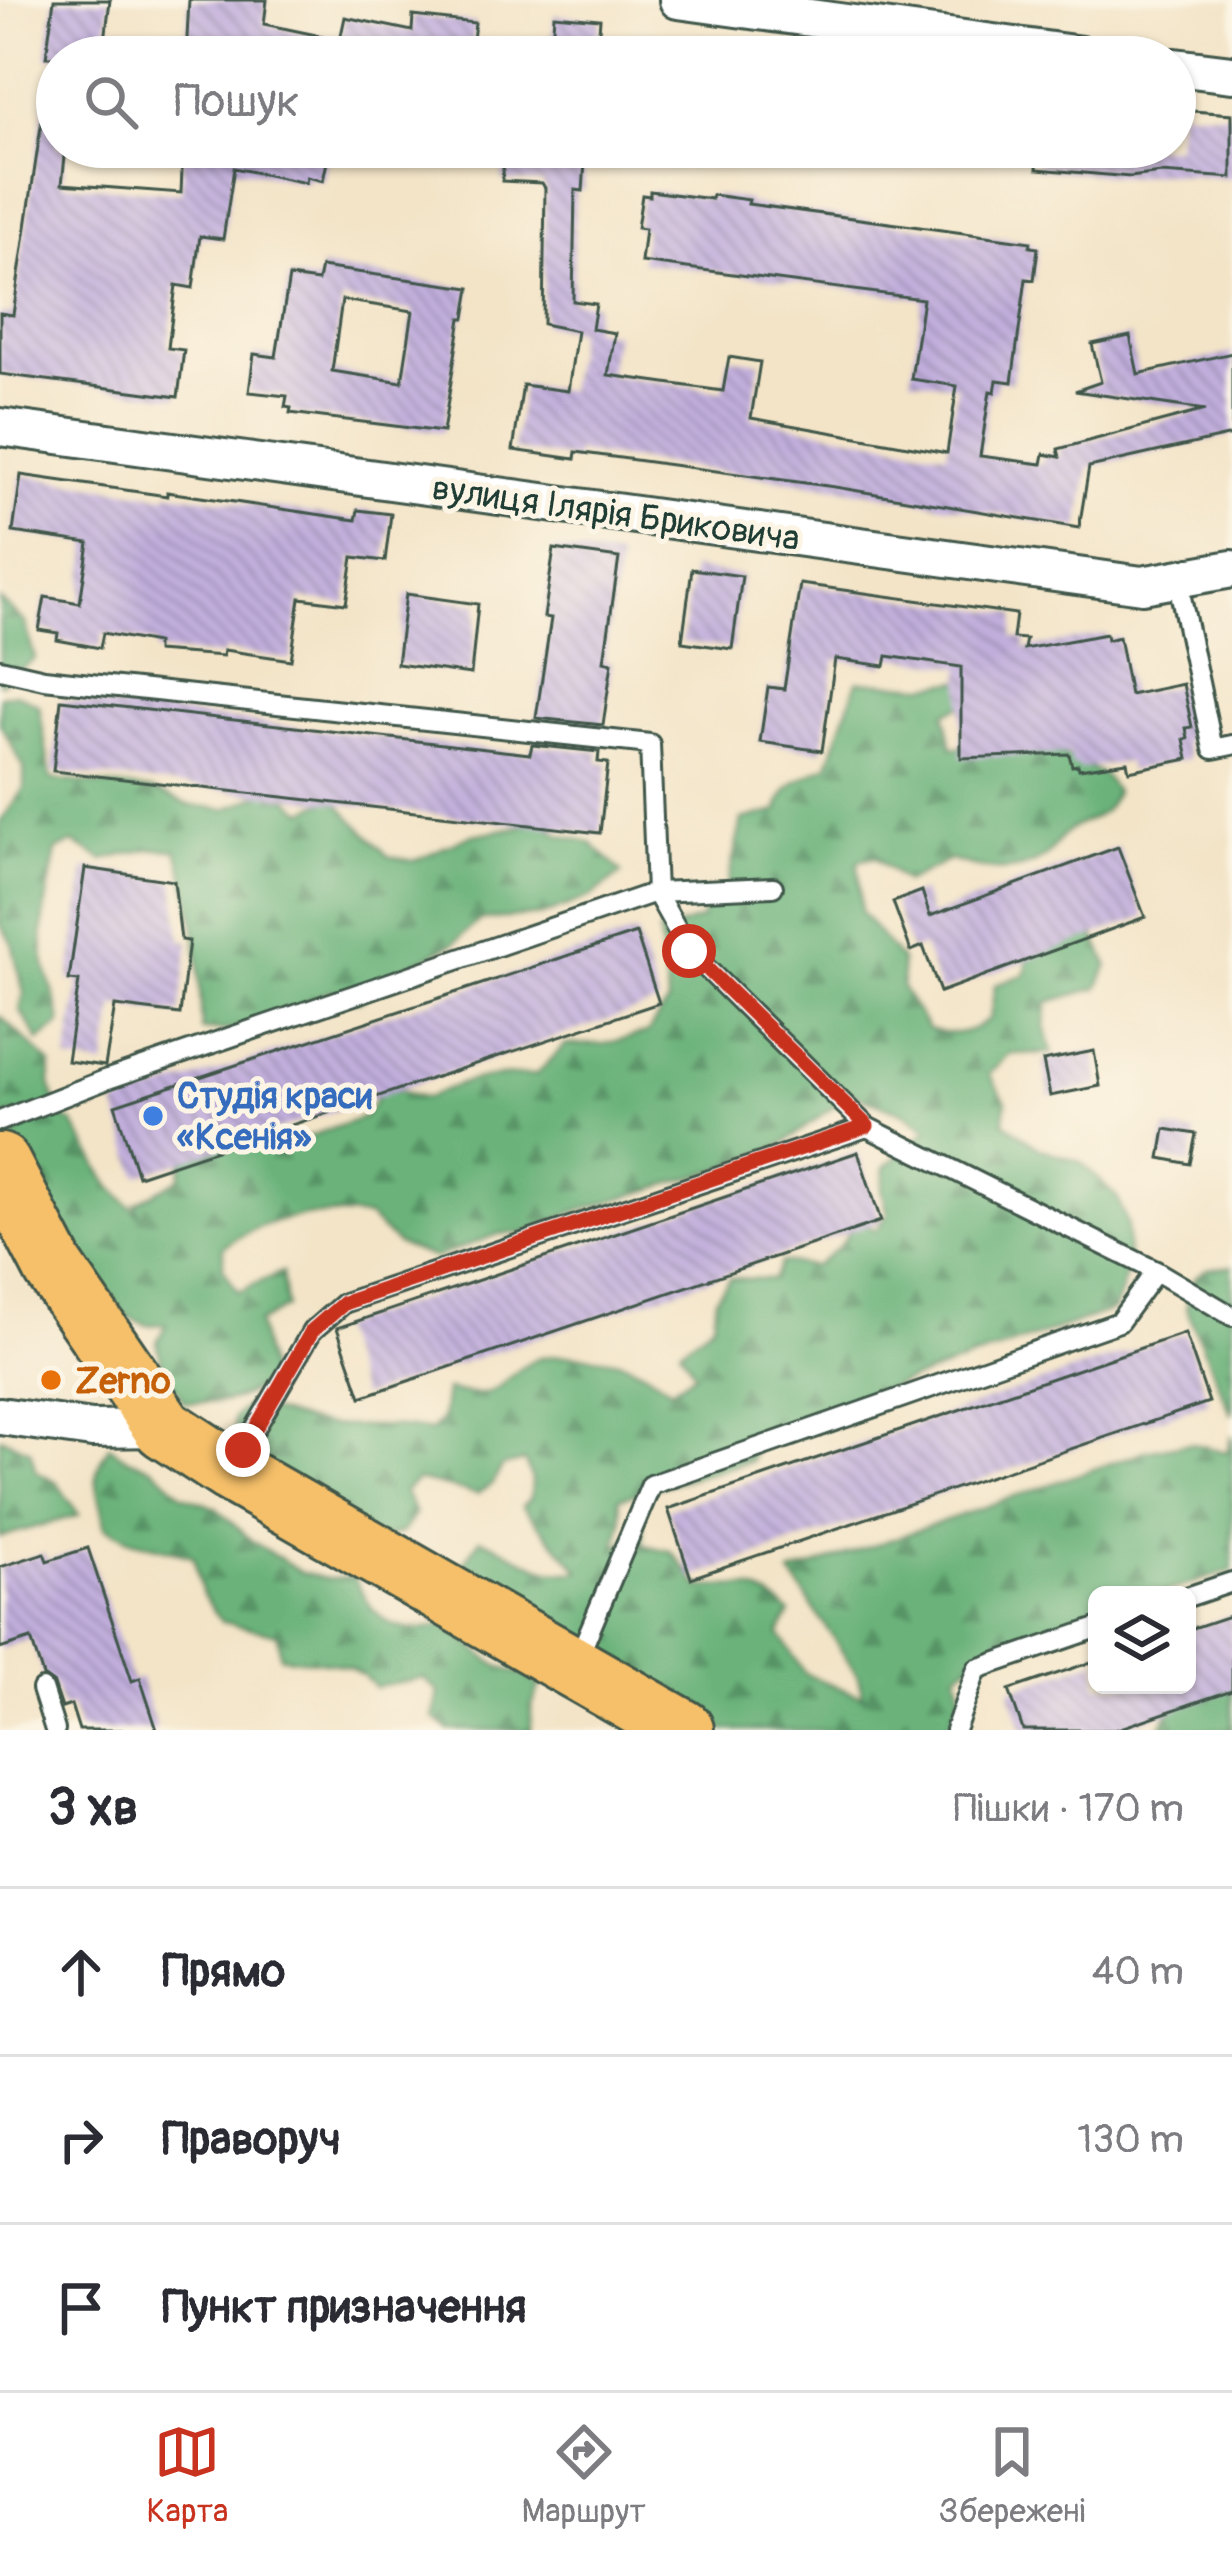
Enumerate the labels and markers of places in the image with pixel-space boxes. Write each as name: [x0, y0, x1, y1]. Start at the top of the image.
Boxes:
place label: Студія краси «Ксенія»: [177, 1074, 372, 1160]
marker: Студія краси «Ксенія»: [140, 1103, 166, 1129]
place label: Zerno: [75, 1359, 171, 1404]
marker: Zerno: [38, 1367, 64, 1393]

